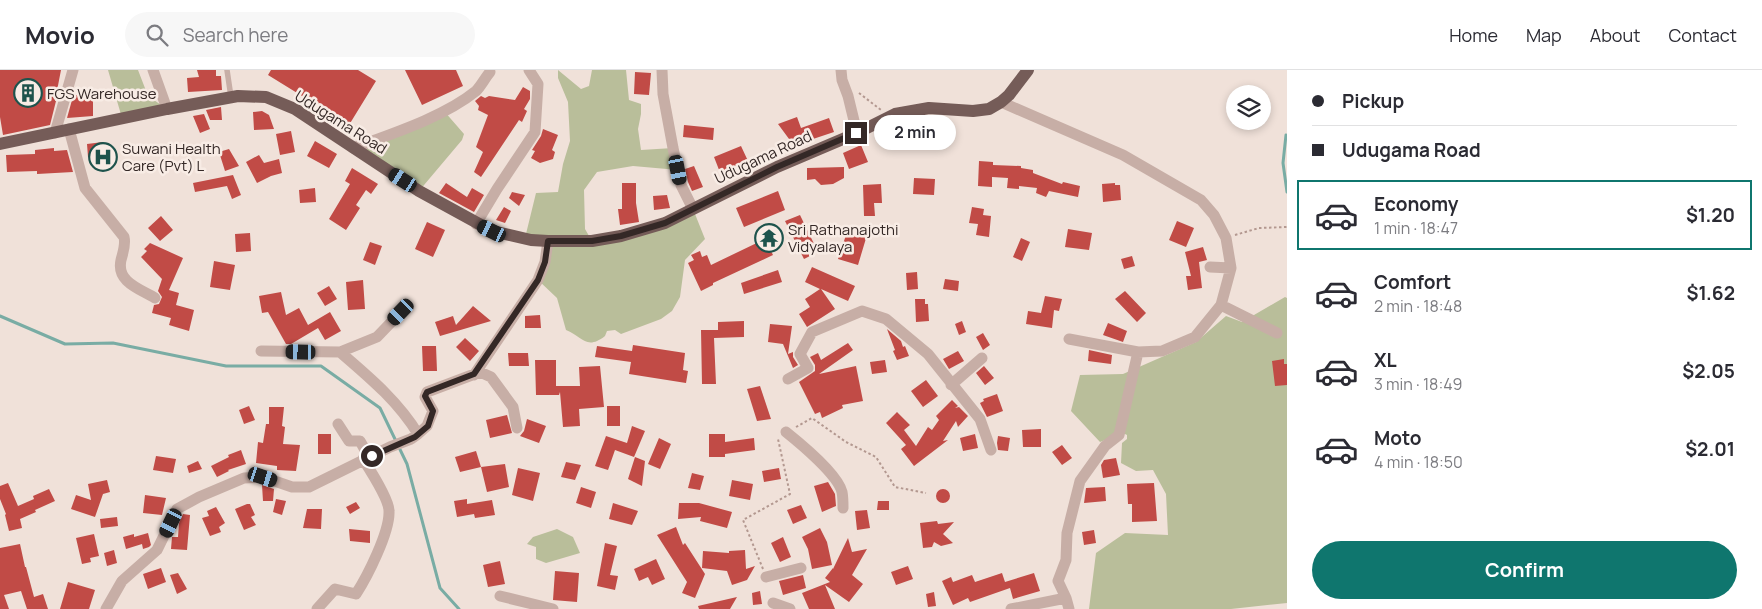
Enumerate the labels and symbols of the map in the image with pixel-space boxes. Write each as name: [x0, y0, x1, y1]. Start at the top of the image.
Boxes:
building icon: FGS Warehouse: [13, 78, 43, 108]
place label: FGS Warehouse: [47, 83, 157, 104]
street label: Udugama Road: [291, 85, 391, 159]
callout: 2 min: [874, 116, 956, 150]
route end: [845, 122, 867, 144]
street label: Udugama Road: [711, 125, 815, 189]
place label: Suwani Health Care (Pvt) L: [122, 138, 221, 176]
hospital icon: Suwani Health Care (Pvt) L: [88, 142, 118, 172]
car: [667, 154, 688, 186]
car: [386, 166, 419, 194]
car: [475, 218, 508, 244]
place label: Sri Rathanajothi Vidyalaya: [788, 219, 899, 257]
temple icon: Sri Rathanajothi Vidyalaya: [754, 223, 784, 253]
car: [385, 296, 416, 328]
car: [285, 344, 316, 360]
route start: [361, 445, 383, 467]
car: [246, 465, 279, 489]
car: [157, 506, 184, 540]

